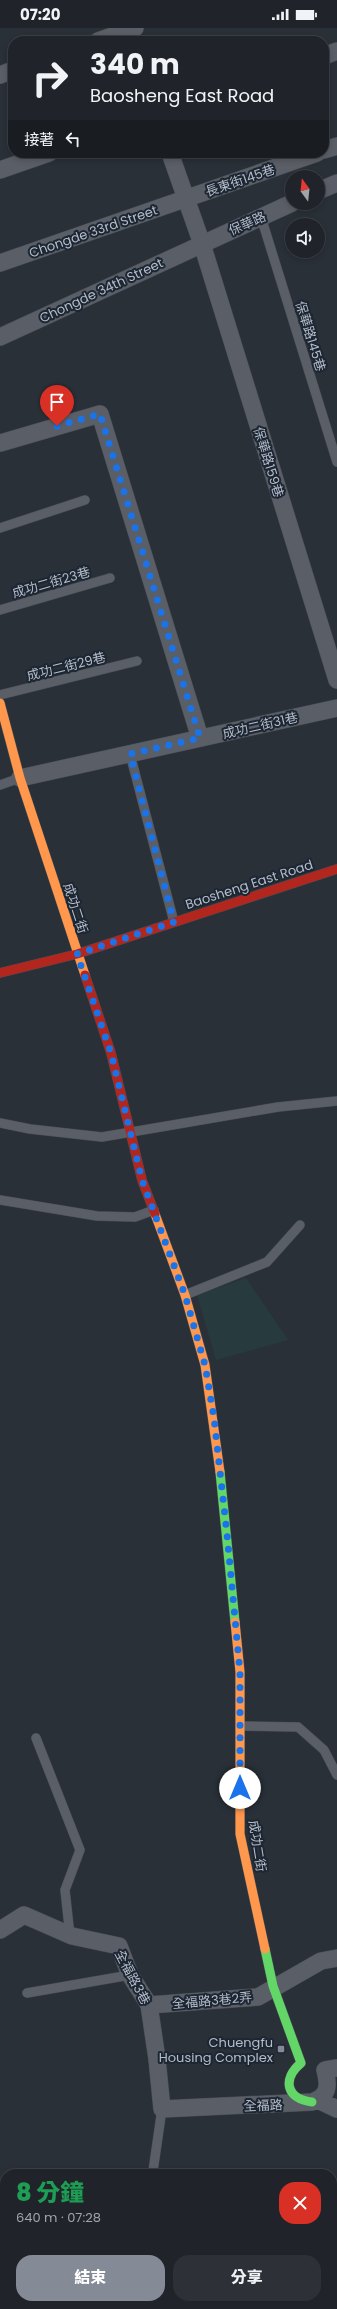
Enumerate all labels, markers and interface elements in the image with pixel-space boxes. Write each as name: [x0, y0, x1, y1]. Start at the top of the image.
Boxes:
text: 07:20: [20, 4, 60, 25]
text: 340 m: [90, 45, 180, 84]
icon: right: [24, 52, 76, 104]
text: Baosheng East Road: [90, 83, 274, 108]
icon: left: [62, 128, 84, 150]
text: 接著: [24, 129, 54, 150]
street label: 長東街145巷: [203, 160, 278, 201]
north arrow: [285, 170, 325, 210]
map controls: [285, 170, 325, 258]
street label: Chongde 33rd Street: [26, 200, 160, 262]
street label: 保華路: [226, 207, 269, 240]
button: sound: [285, 218, 325, 258]
street label: Chongde 34th Street: [36, 253, 166, 327]
street label: 保華路145巷: [291, 299, 330, 374]
pin: [40, 385, 74, 426]
icon: arrive: [46, 391, 68, 413]
street label: 保華路159巷: [249, 425, 288, 500]
street label: 成功二街23巷: [10, 562, 92, 603]
street label: 成功二街29巷: [25, 648, 108, 685]
street label: 成功二街31巷: [221, 708, 300, 743]
street label: Baosheng East Road: [183, 855, 315, 914]
street label: 成功二街: [58, 880, 93, 936]
position arrow: [219, 1767, 261, 1809]
street label: 成功二街: [244, 1819, 271, 1873]
street label: 全福路3巷: [110, 1946, 155, 2008]
street label: 全福路3巷2弄: [171, 1988, 253, 2013]
place label: Chuengfu Housing Complex: [159, 2033, 274, 2067]
marker: Chuengfu Housing Complex: [276, 2044, 286, 2054]
street label: 全福路: [243, 2095, 283, 2116]
text: 8 分鐘: [16, 2176, 84, 2209]
button: close: [279, 2182, 321, 2224]
text: 640 m · 07:28: [16, 2208, 101, 2227]
button: 結束: [16, 2255, 165, 2301]
button: 分享: [173, 2255, 321, 2301]

